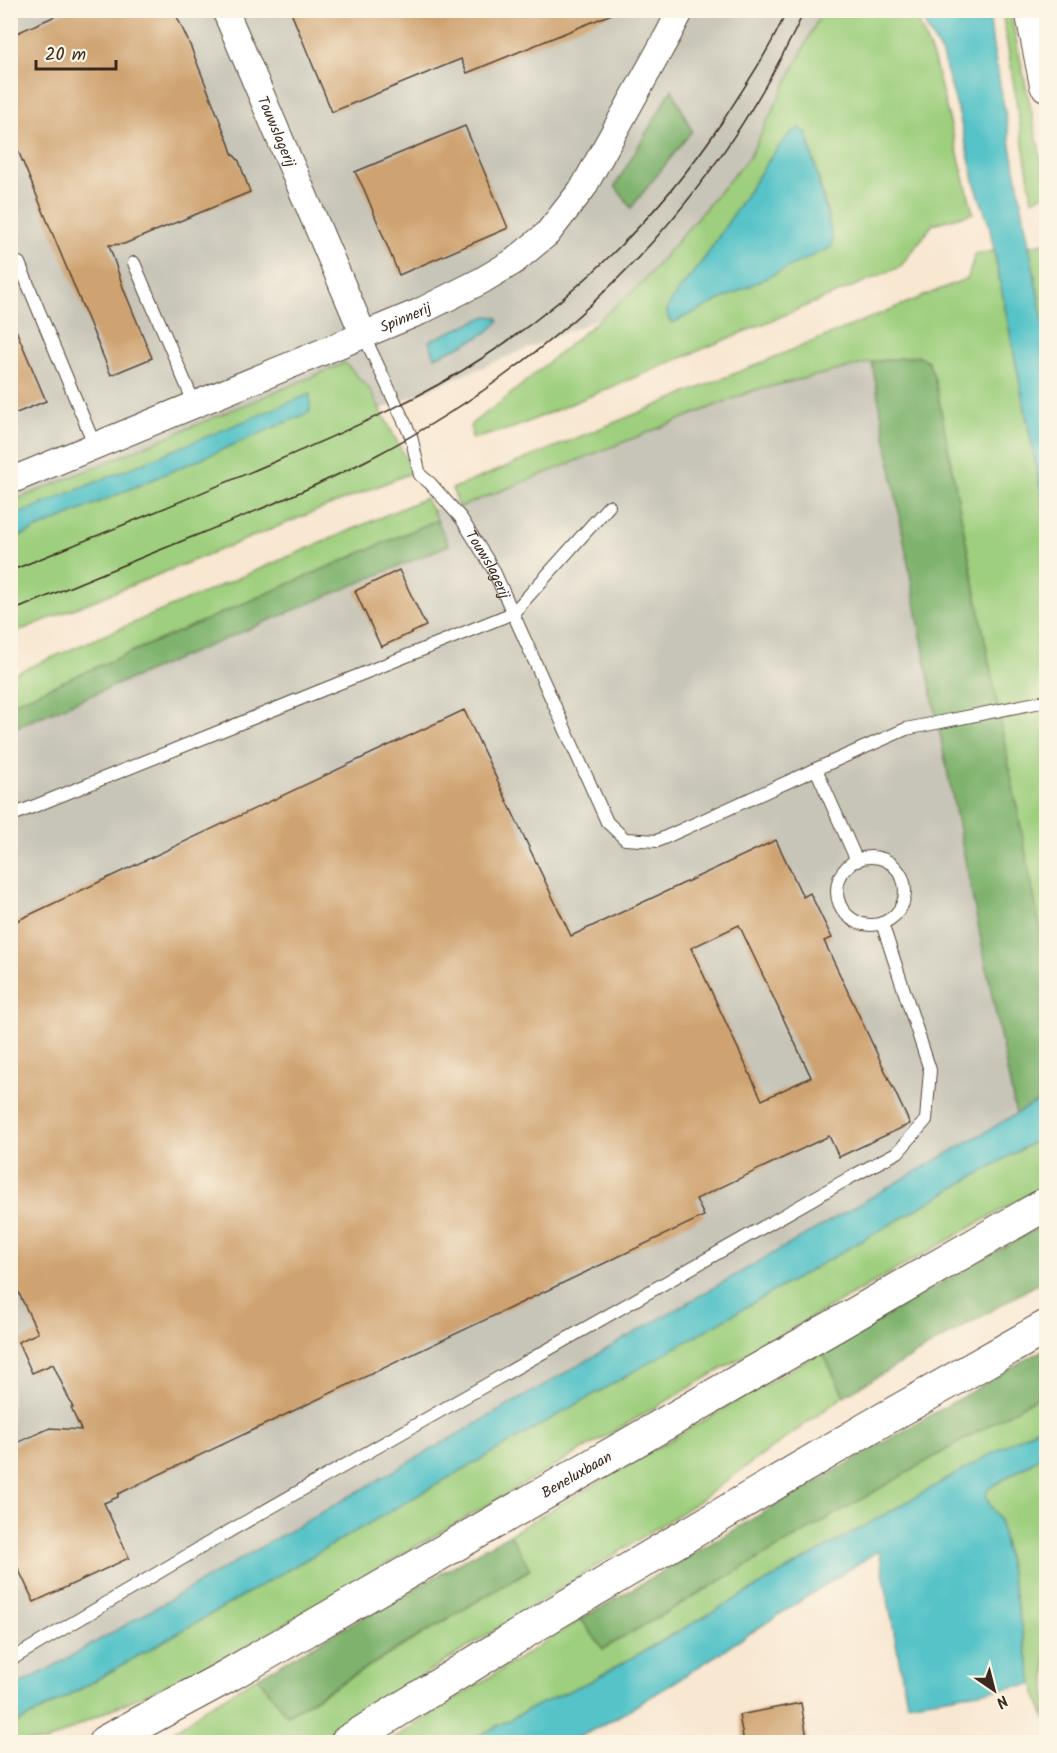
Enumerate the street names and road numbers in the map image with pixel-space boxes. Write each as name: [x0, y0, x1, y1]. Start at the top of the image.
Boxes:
street label: Touwslagerij: [250, 92, 302, 172]
street label: Spinnerij: [376, 296, 437, 340]
street label: Touwslagerij: [459, 526, 516, 604]
street label: Beneluxbaan: [537, 1446, 617, 1506]

